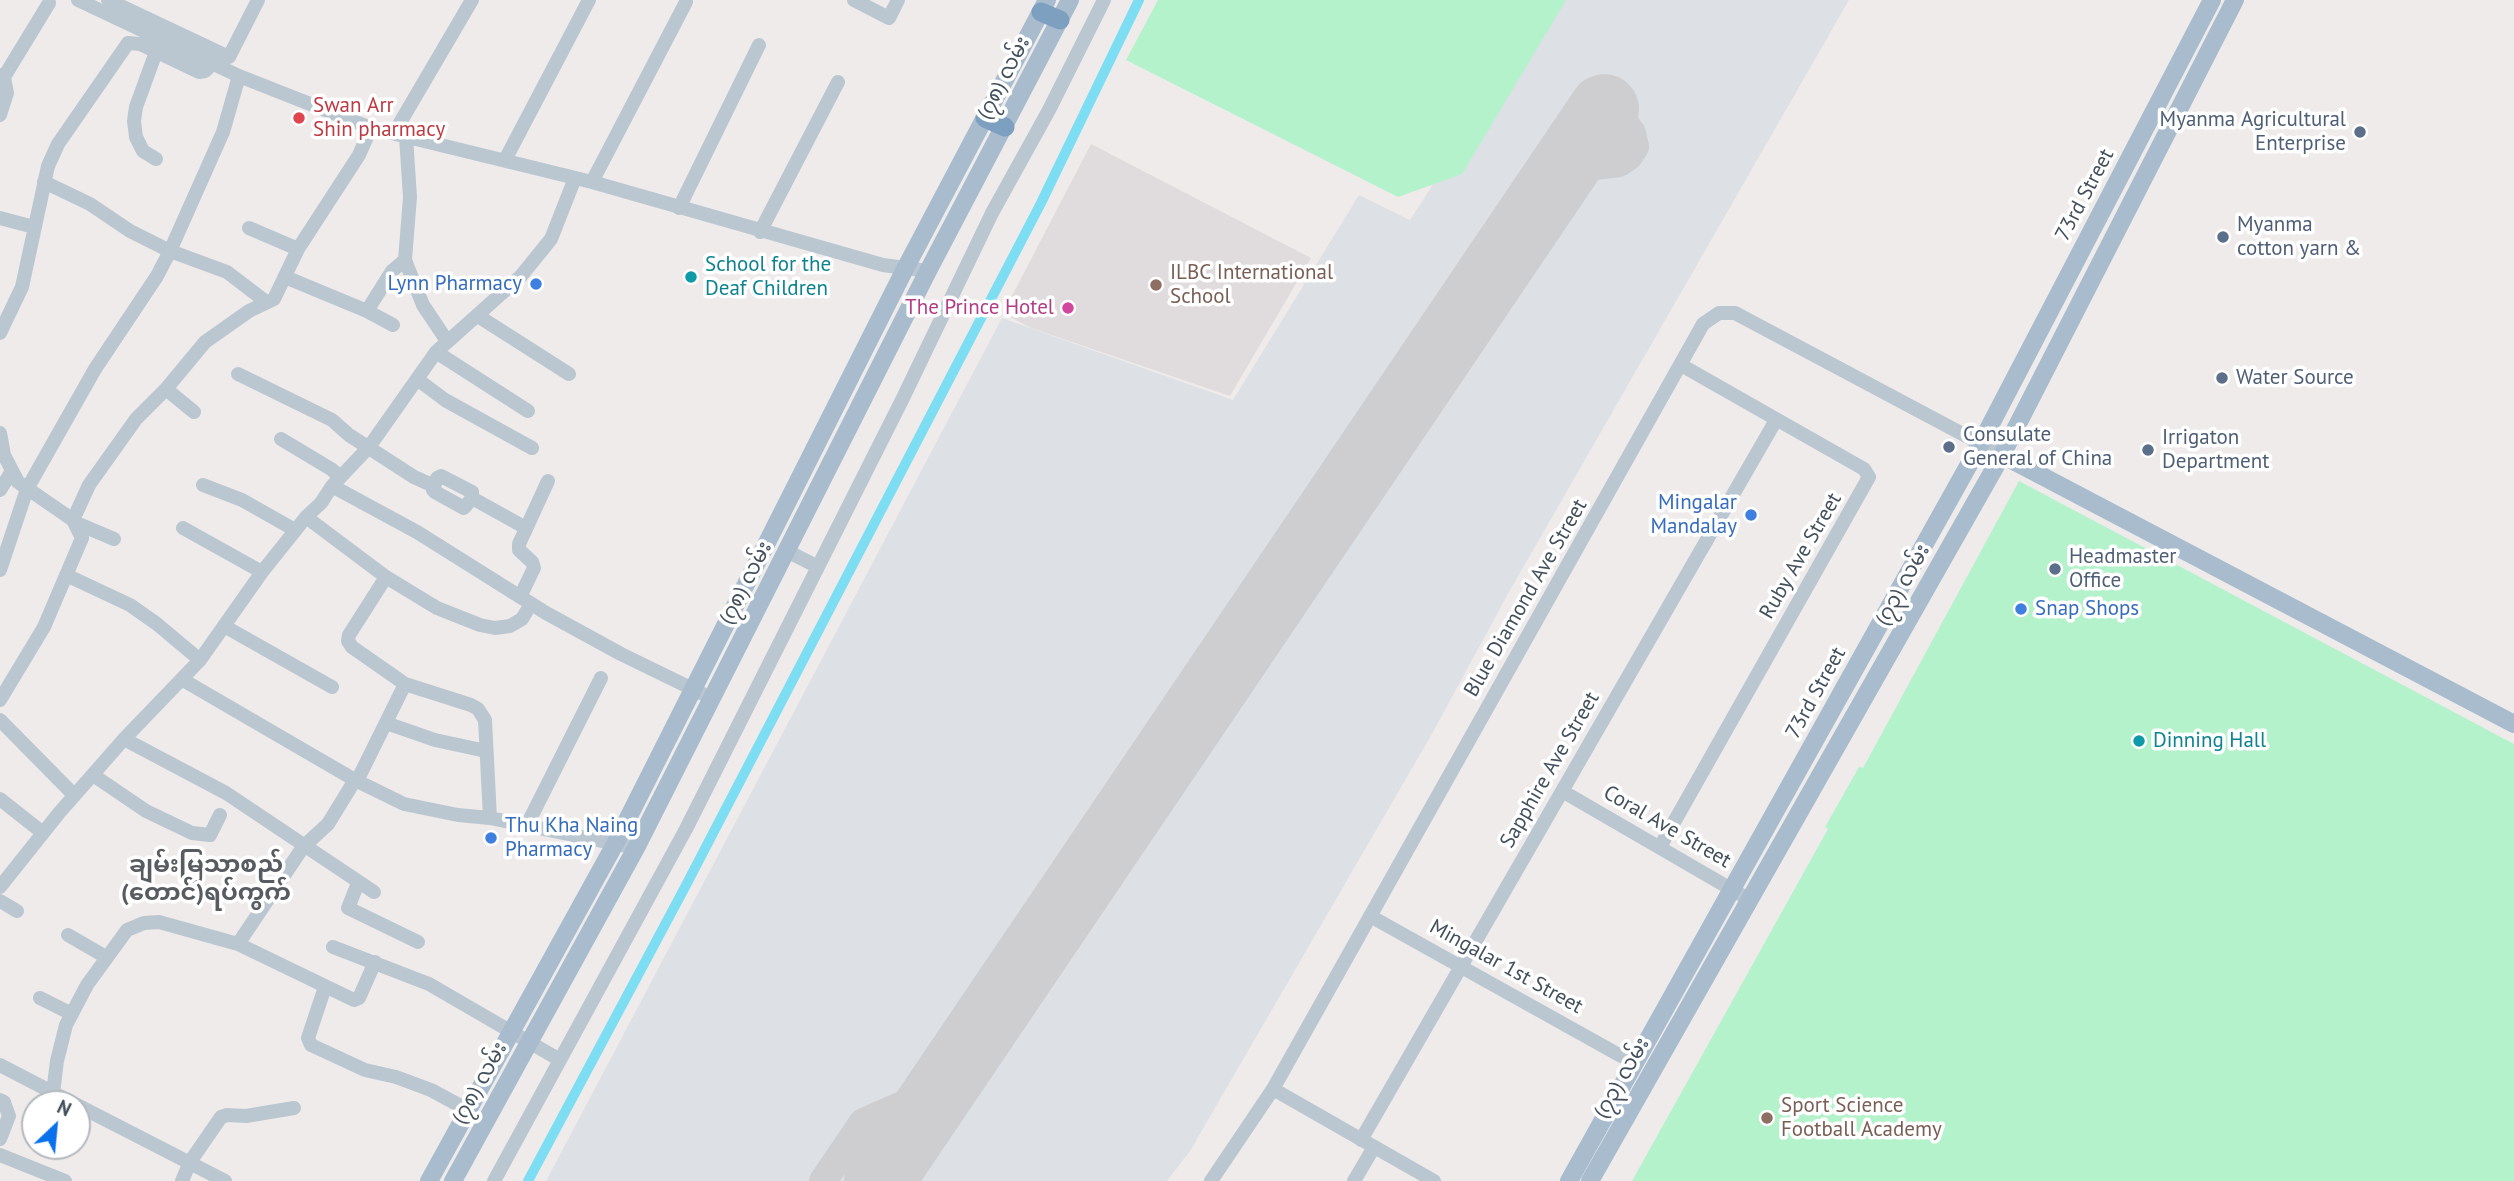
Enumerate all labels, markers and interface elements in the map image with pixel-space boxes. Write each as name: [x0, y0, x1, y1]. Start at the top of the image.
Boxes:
street label: (၇၈) လမ်း: [972, 32, 1036, 124]
place label: Swan Arr Shin pharmacy: [313, 93, 445, 143]
place label: Myanma Agricultural Enterprise: [2160, 107, 2346, 157]
marker: Swan Arr Shin pharmacy: [291, 110, 307, 126]
marker: Myanma Agricultural Enterprise: [2352, 124, 2368, 140]
street label: 73rd Street: [2050, 145, 2120, 245]
place label: Myanma cotton yarn &: [2237, 212, 2361, 262]
marker: Myanma cotton yarn &: [2215, 229, 2231, 245]
place label: School for the Deaf Children: [705, 252, 831, 302]
place label: ILBC International School: [1170, 260, 1333, 310]
marker: School for the Deaf Children: [683, 269, 699, 285]
place label: Lynn Pharmacy: [388, 271, 522, 297]
marker: Lynn Pharmacy: [528, 276, 544, 292]
marker: ILBC International School: [1148, 277, 1164, 293]
place label: The Prince Hotel: [905, 295, 1054, 321]
marker: The Prince Hotel: [1060, 300, 1076, 316]
place label: Water Source: [2236, 365, 2354, 391]
marker: Water Source: [2214, 370, 2230, 386]
place label: Consulate General of China: [1963, 422, 2112, 472]
place label: Irrigaton Department: [2162, 425, 2269, 475]
marker: Consulate General of China: [1941, 439, 1957, 455]
marker: Irrigaton Department: [2140, 442, 2156, 458]
street label: Ruby Ave Street: [1755, 488, 1847, 624]
place label: Mingalar Mandalay: [1650, 490, 1737, 540]
street label: Blue Diamond Ave Street: [1459, 495, 1593, 701]
marker: Mingalar Mandalay: [1743, 507, 1759, 523]
street label: (၇၈) လမ်း: [714, 537, 778, 629]
street label: (၇၃) လမ်း: [1870, 540, 1936, 630]
place label: Headmaster Office: [2069, 544, 2176, 594]
marker: Headmaster Office: [2047, 561, 2063, 577]
place label: Snap Shops: [2035, 596, 2139, 622]
marker: Snap Shops: [2013, 601, 2029, 617]
street label: 73rd Street: [1781, 643, 1851, 743]
street label: Sapphire Ave Street: [1495, 687, 1605, 853]
place label: Dinning Hall: [2153, 728, 2266, 754]
marker: Dinning Hall: [2131, 733, 2147, 749]
street label: Coral Ave Street: [1599, 780, 1735, 874]
place label: Thu Kha Naing Pharmacy: [505, 813, 638, 863]
marker: Thu Kha Naing Pharmacy: [483, 830, 499, 846]
district label: ချမ်းမြသာစည် (တောင်)ရပ်ကွက်: [121, 851, 291, 907]
street label: Mingalar 1st Street: [1425, 914, 1587, 1020]
street label: (၇၃) လမ်း: [1589, 1033, 1655, 1123]
street label: (၇၈) လမ်း: [447, 1038, 513, 1128]
north arrow: [21, 1090, 91, 1160]
place label: Sport Science Football Academy: [1781, 1093, 1942, 1143]
text: N: [53, 1094, 75, 1121]
marker: Sport Science Football Academy: [1759, 1110, 1775, 1126]

